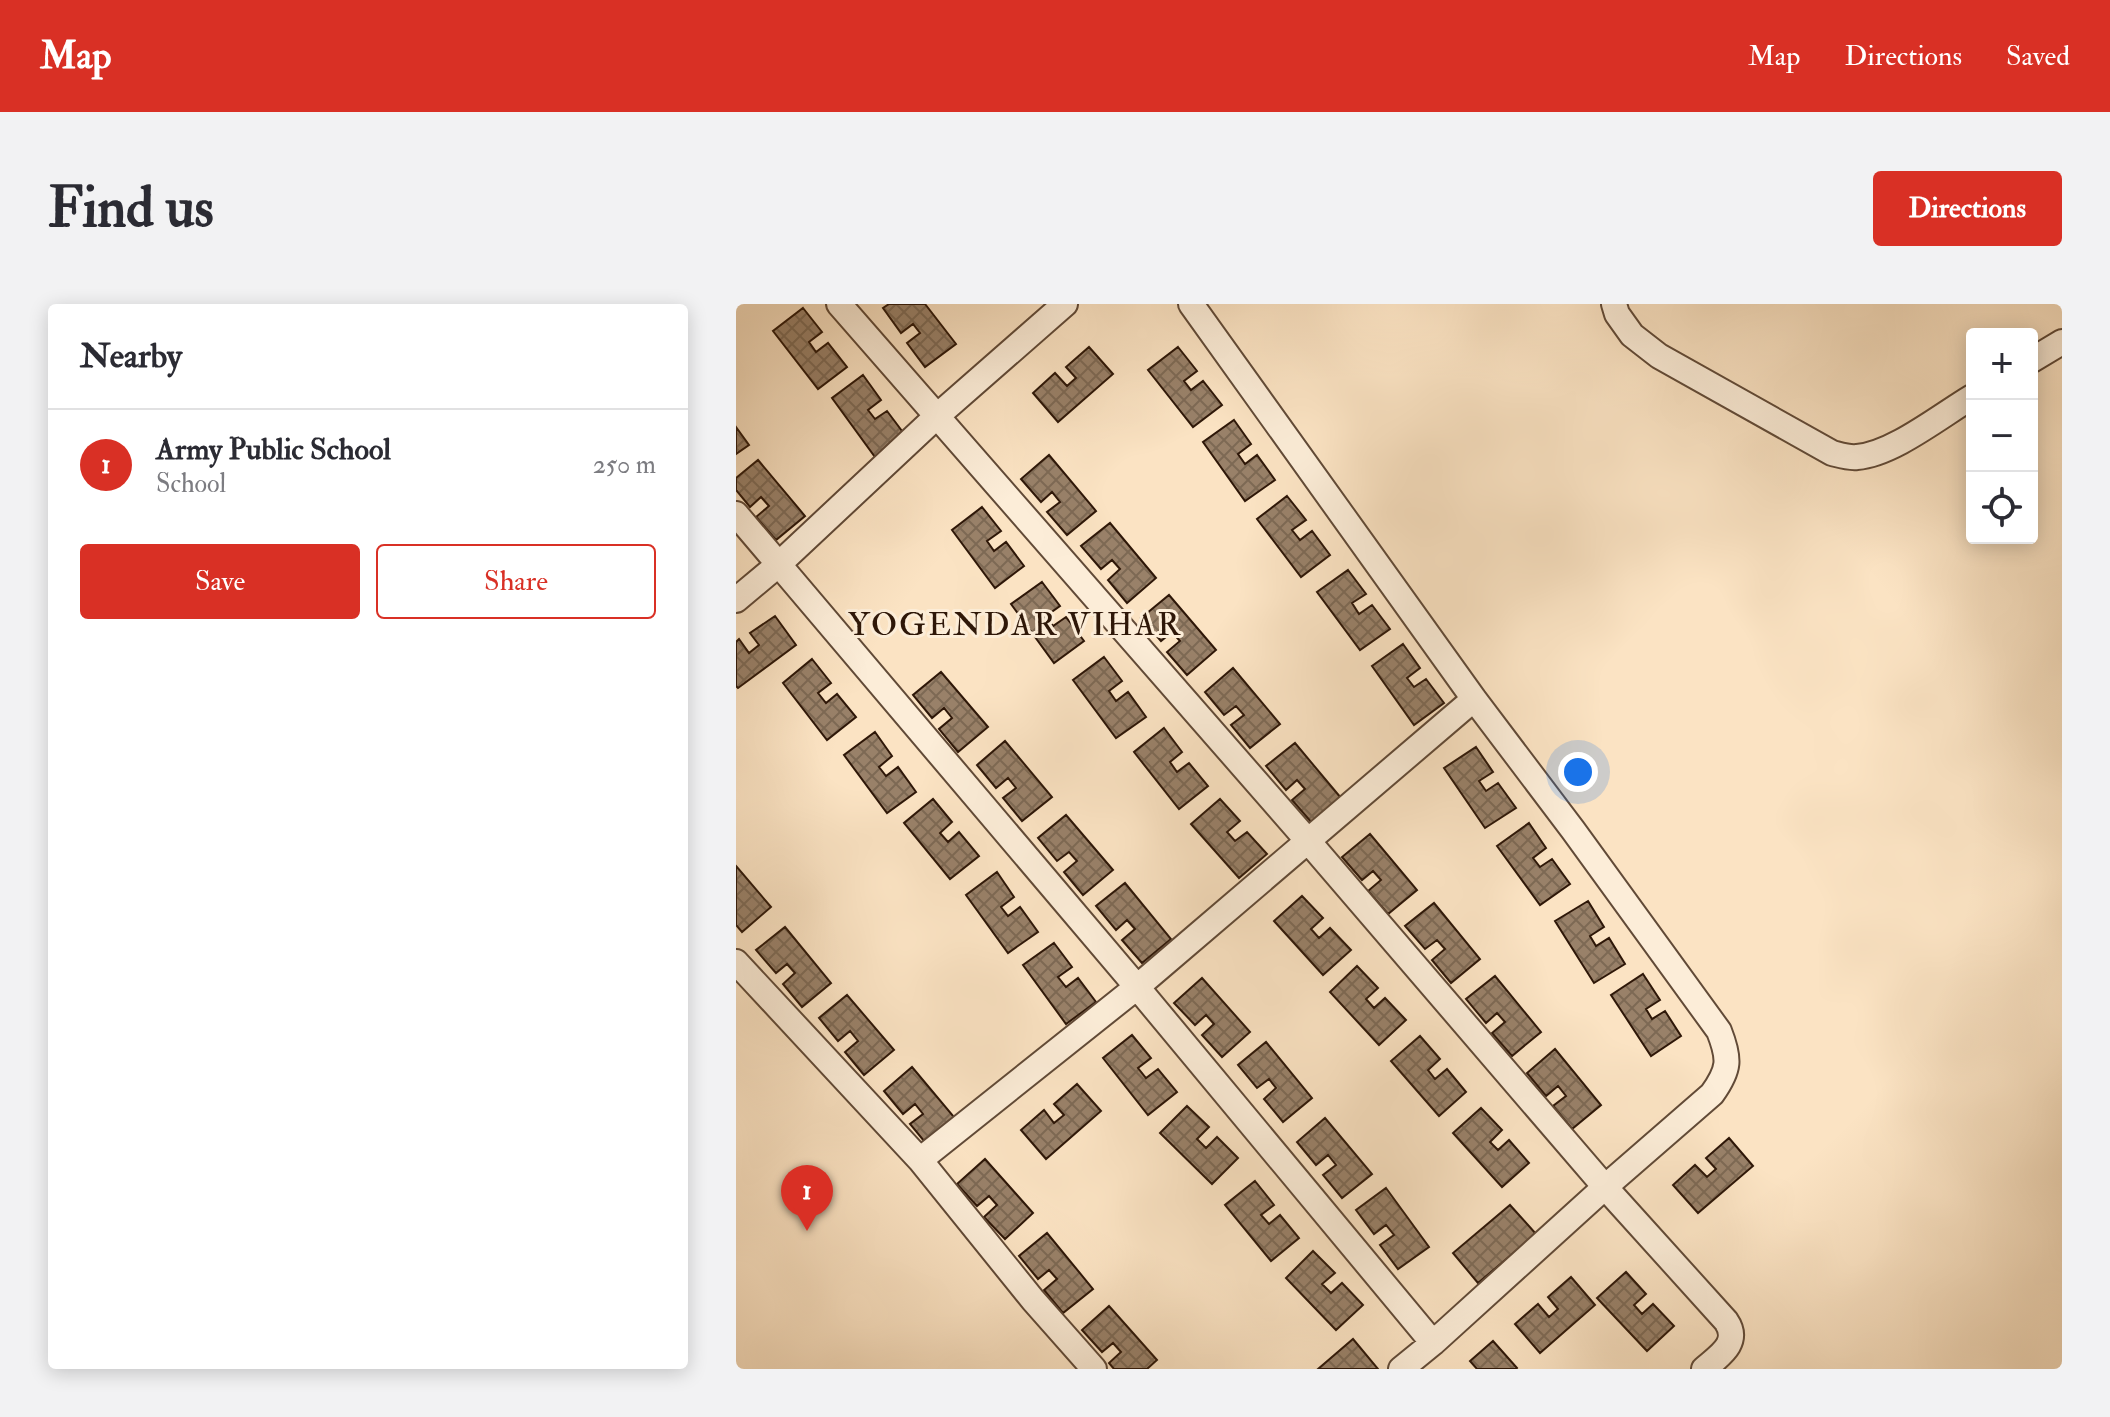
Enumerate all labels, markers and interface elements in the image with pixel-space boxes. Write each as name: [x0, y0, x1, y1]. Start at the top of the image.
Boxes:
text: Map: [40, 32, 111, 80]
text: Map: [1748, 39, 1801, 74]
text: Directions: [1845, 39, 1962, 74]
text: Saved: [2006, 39, 2070, 74]
button: Directions: [1873, 171, 2062, 246]
text: Find us: [48, 173, 214, 244]
map controls: [1966, 328, 2038, 544]
button: +: [1966, 328, 2038, 400]
text: Nearby: [80, 335, 182, 378]
button: −: [1966, 400, 2038, 472]
text: Army Public School: [156, 431, 391, 468]
text: 1: [101, 449, 111, 481]
text: 250 m: [593, 449, 656, 481]
text: School: [156, 468, 226, 500]
button: locate: [1966, 472, 2038, 544]
button: Save: [80, 544, 360, 619]
button: Share: [376, 544, 656, 619]
district label: YOGENDAR VIHAR: [848, 605, 1182, 645]
your location: [1558, 752, 1598, 792]
pin: 1: [781, 1165, 833, 1231]

